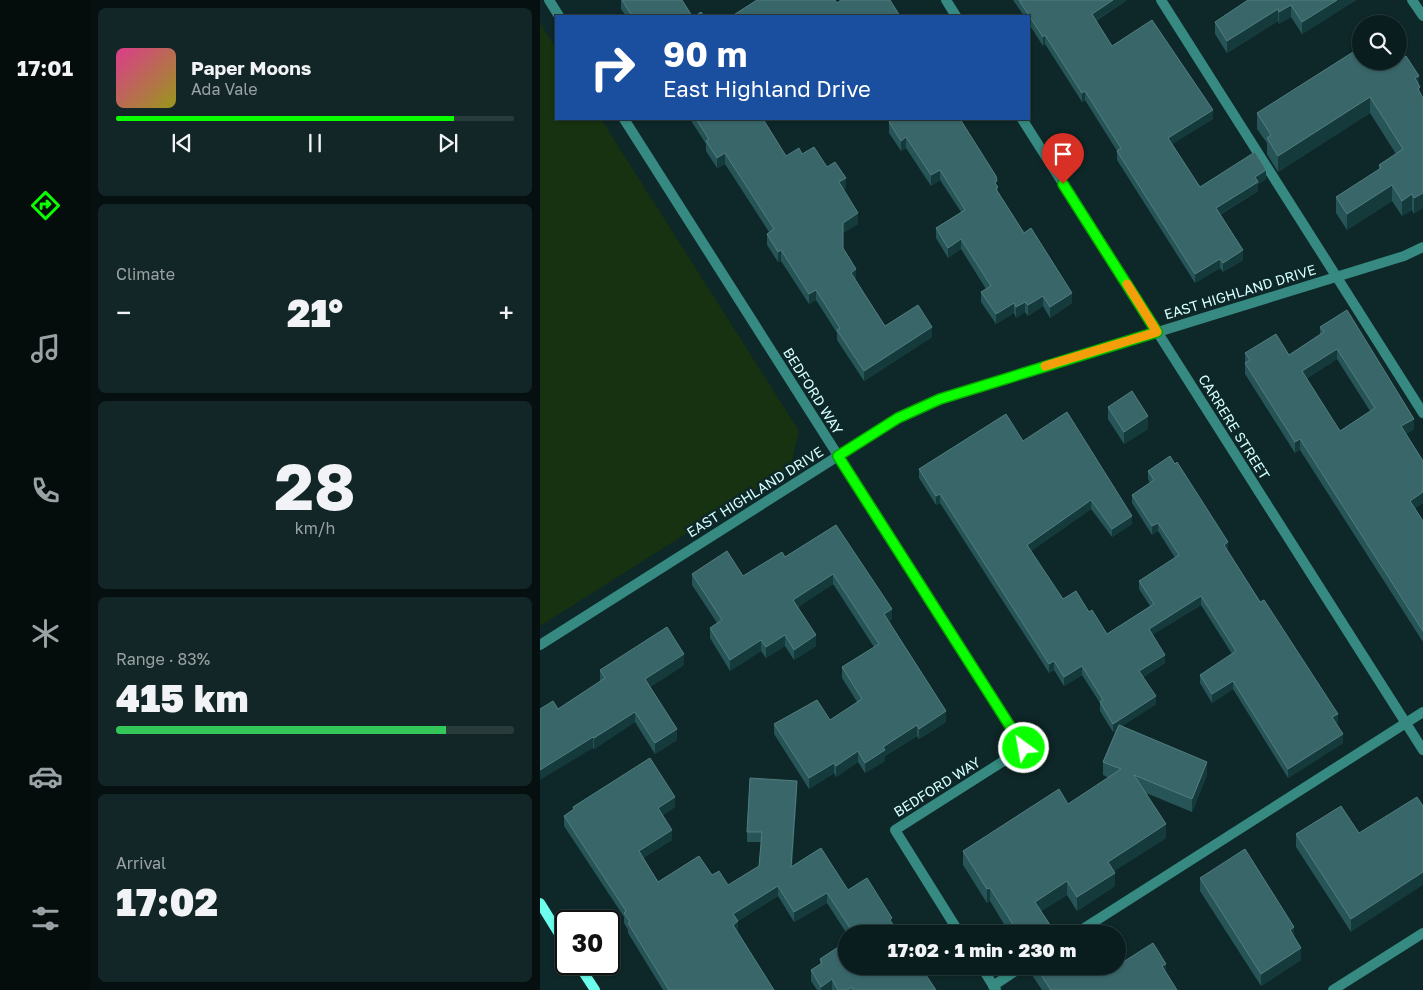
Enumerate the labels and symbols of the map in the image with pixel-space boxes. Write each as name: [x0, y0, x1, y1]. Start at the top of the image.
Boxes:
pin: [1042, 133, 1084, 184]
street label: EAST HIGHLAND DRIVE: [1162, 260, 1318, 323]
street label: BEDFORD WAY: [780, 344, 847, 437]
street label: CARRERE STREET: [1195, 371, 1274, 483]
street label: EAST HIGHLAND DRIVE: [683, 443, 826, 541]
position arrow: [997, 721, 1049, 773]
street label: BEDFORD WAY: [890, 753, 983, 820]
speed limit sign: 30: [555, 910, 620, 975]

